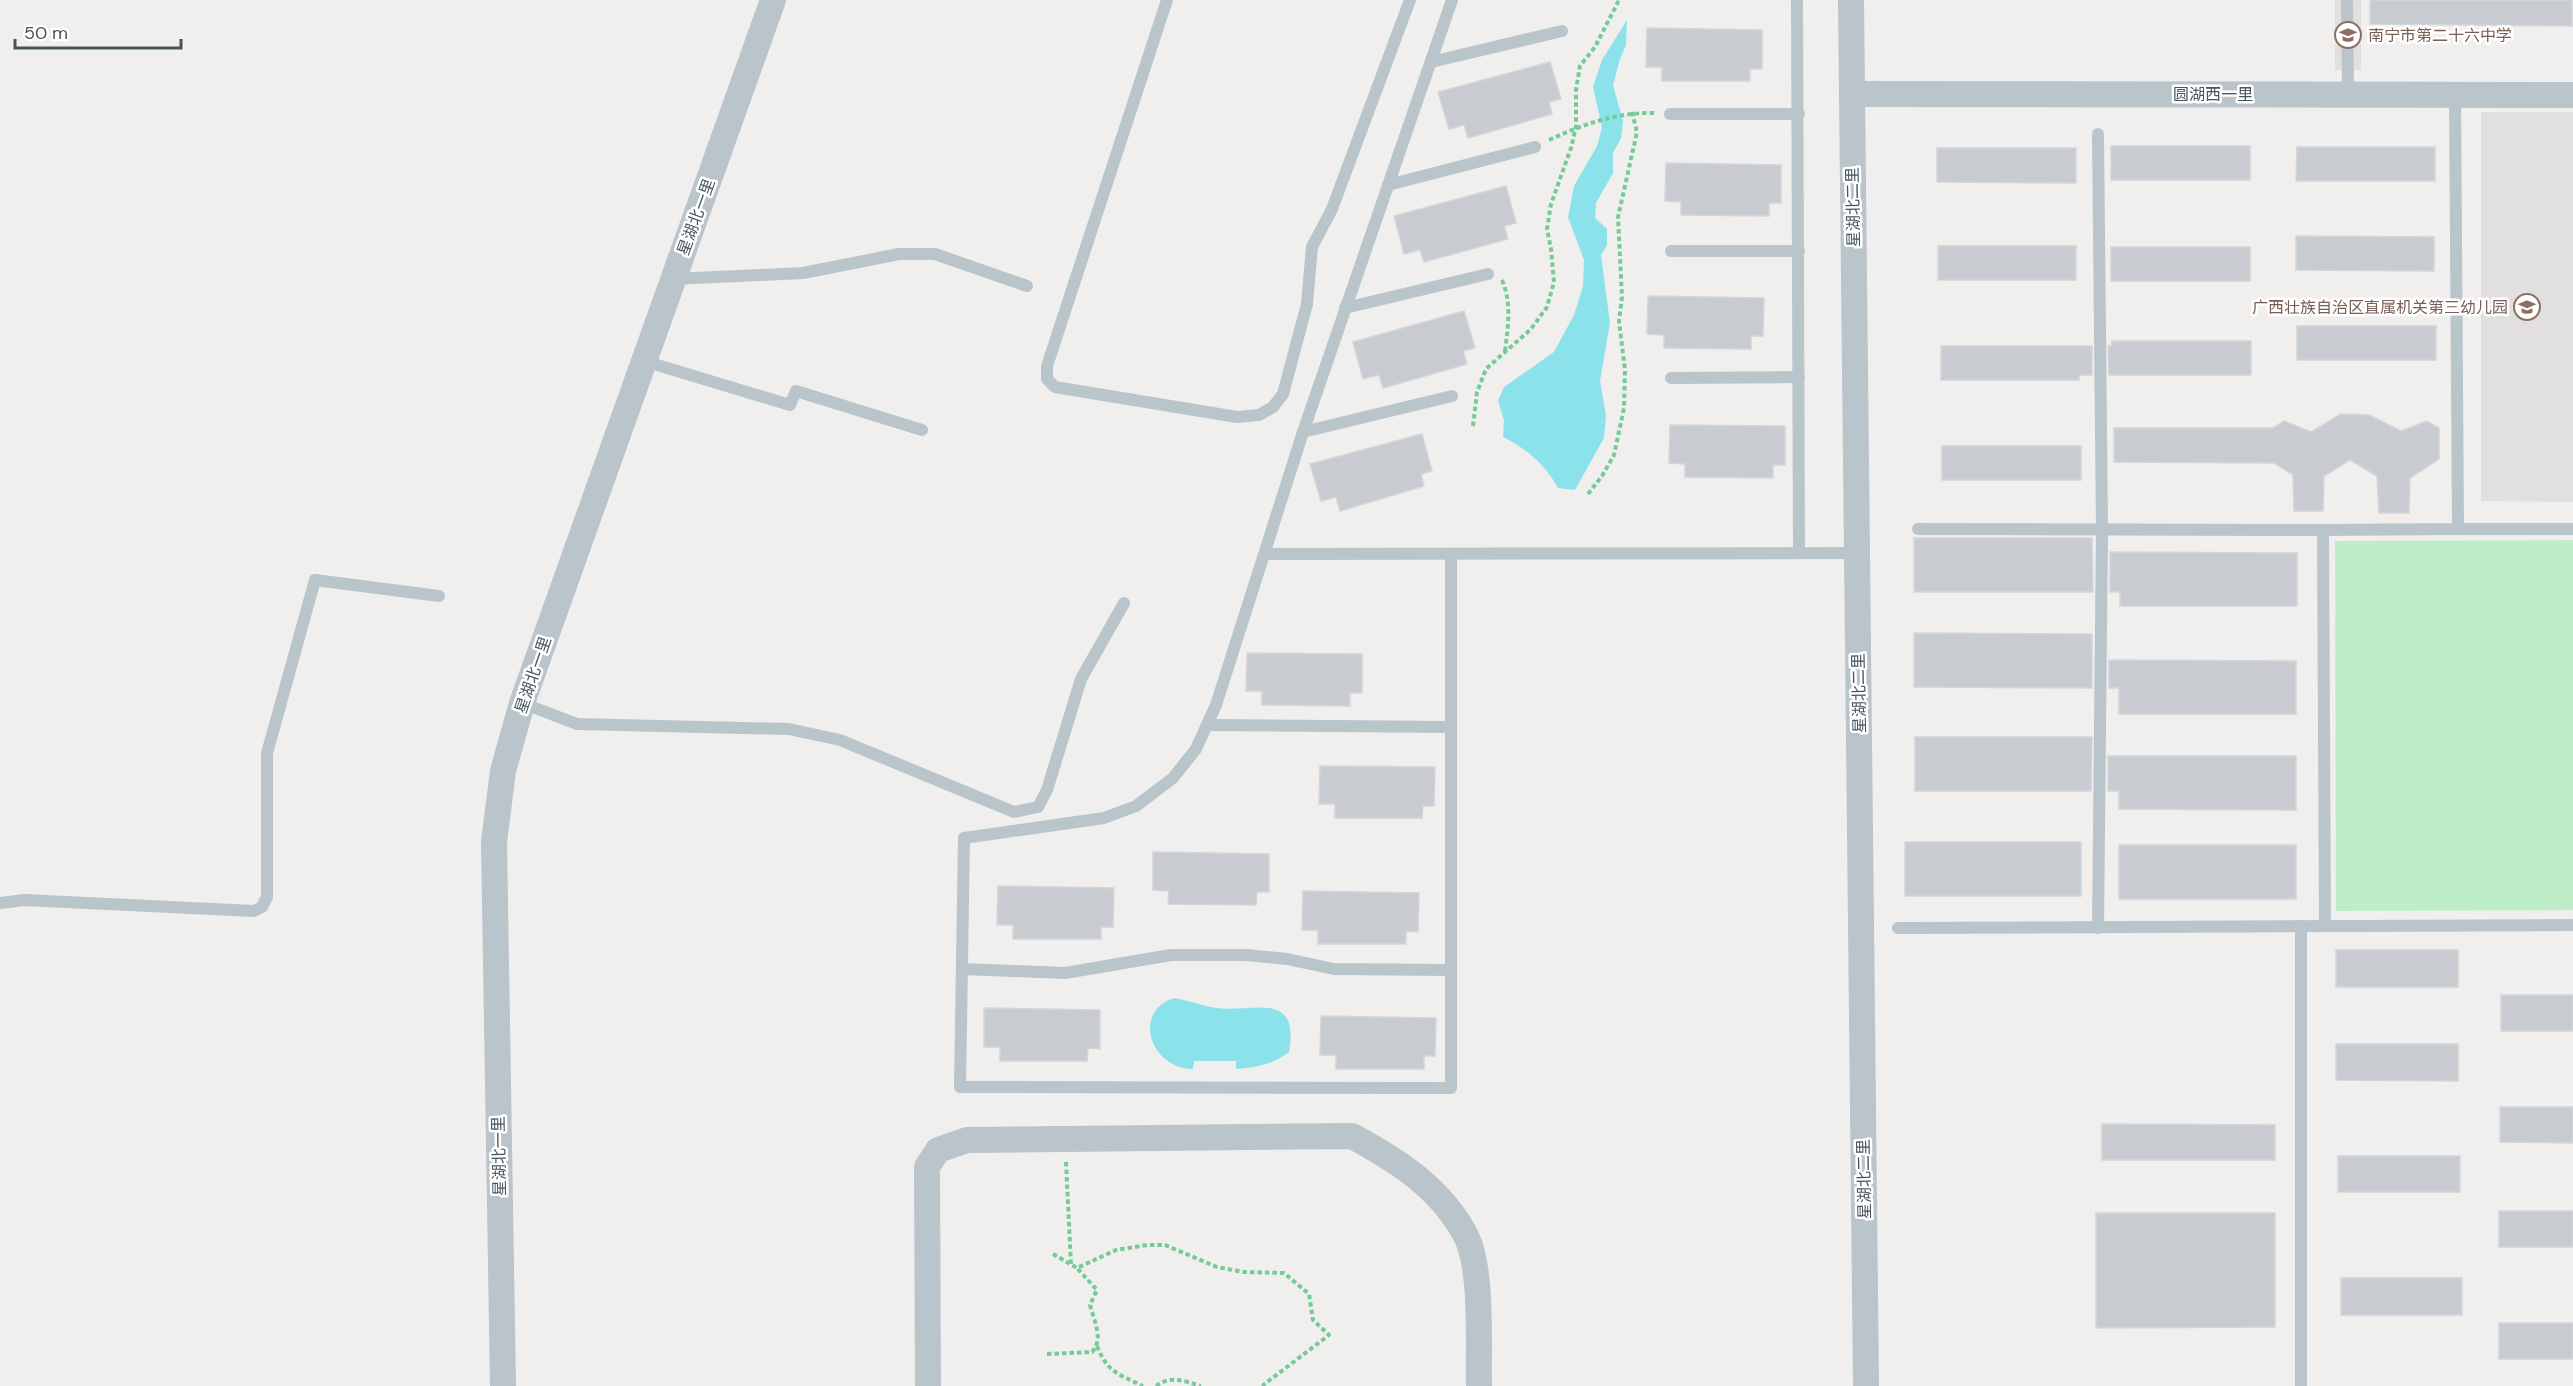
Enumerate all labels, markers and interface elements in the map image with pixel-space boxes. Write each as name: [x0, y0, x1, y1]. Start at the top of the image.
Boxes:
scale bar: [15, 12, 182, 50]
school or university icon: 南宁市第二十六中学: [2333, 20, 2363, 50]
text: 50 m: [24, 21, 68, 45]
place label: 南宁市第二十六中学: [2368, 25, 2512, 46]
street label: 圆湖西一里: [2173, 84, 2253, 105]
street label: 星湖北二里: [1842, 167, 1864, 247]
street label: 星湖北一里: [672, 176, 720, 258]
school or university icon: 广西壮族自治区直属机关第三幼儿园: [2512, 292, 2542, 322]
place label: 广西壮族自治区直属机关第三幼儿园: [2252, 297, 2508, 318]
street label: 星湖北一里: [510, 634, 556, 716]
street label: 星湖北二里: [1848, 653, 1870, 733]
street label: 星湖北一里: [488, 1116, 510, 1196]
street label: 星湖北二里: [1853, 1139, 1875, 1219]

